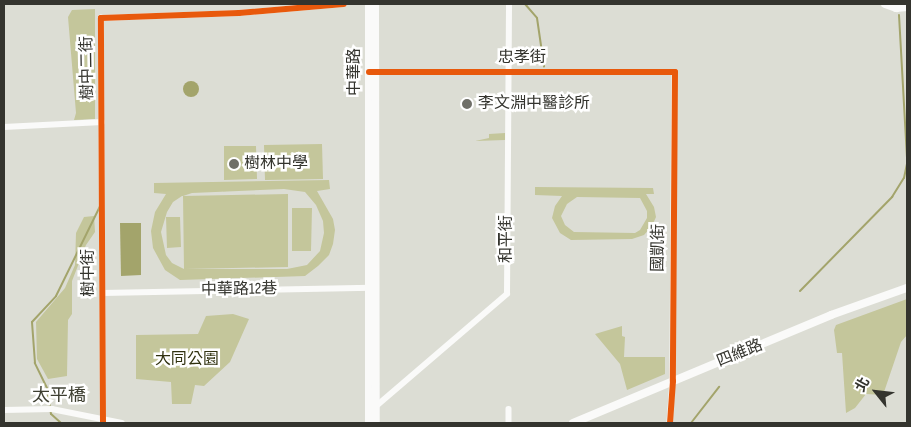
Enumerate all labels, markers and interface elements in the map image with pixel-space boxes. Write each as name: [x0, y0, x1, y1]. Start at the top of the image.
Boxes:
street label: 樹中二街: [78, 36, 98, 100]
street label: 中華路: [345, 48, 365, 96]
street label: 忠孝街: [498, 48, 546, 68]
place label: 李文淵中醫診所: [478, 94, 590, 114]
marker: 李文淵中醫診所: [460, 97, 474, 111]
place label: 樹林中學: [244, 154, 308, 174]
marker: 樹林中學: [228, 158, 240, 170]
street label: 和平街: [497, 215, 517, 263]
street label: 國凱街: [649, 224, 669, 272]
street label: 樹中街: [79, 249, 99, 297]
street label: 中華路12巷: [201, 280, 277, 300]
street label: 四維路: [714, 336, 766, 372]
park label: 大同公園: [155, 350, 219, 370]
north arrow: [851, 367, 901, 417]
text: 北: [852, 374, 873, 395]
district label: 太平橋: [32, 385, 86, 407]

